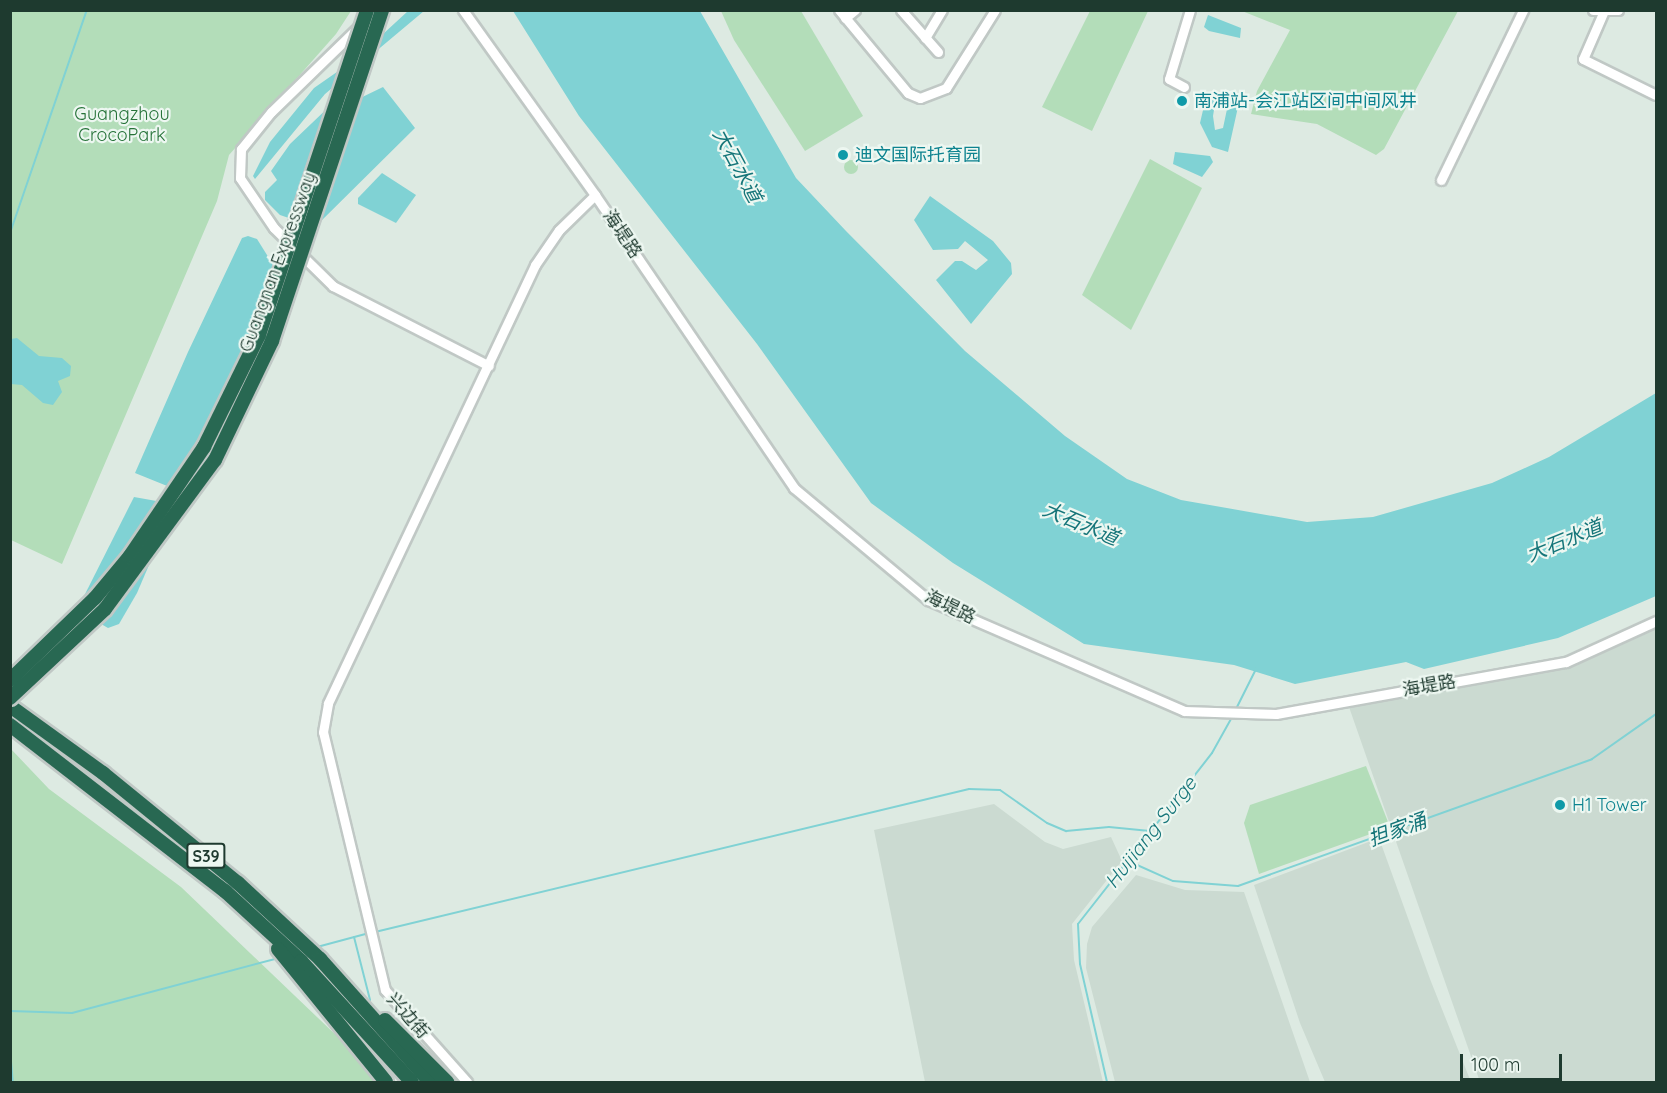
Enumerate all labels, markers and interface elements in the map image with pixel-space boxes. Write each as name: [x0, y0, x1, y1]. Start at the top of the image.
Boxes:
place label: 南浦站-会江站区间中间风井: [1194, 90, 1417, 112]
marker: 南浦站-会江站区间中间风井: [1175, 94, 1189, 108]
park label: Guangzhou CrocoPark: [74, 104, 170, 146]
water label: 大石水道: [709, 124, 767, 206]
place label: 迪文国际托育园: [855, 144, 981, 166]
marker: 迪文国际托育园: [836, 148, 850, 162]
street label: Guangnan Expressway: [235, 169, 321, 355]
street label: 海堤路: [598, 206, 646, 262]
water label: 大石水道: [1039, 496, 1123, 550]
water label: 大石水道: [1522, 514, 1606, 566]
street label: 海堤路: [921, 585, 979, 629]
street label: 海堤路: [1401, 671, 1457, 701]
water label: Huijiang Surge: [1099, 772, 1201, 892]
place label: H1 Tower: [1572, 794, 1647, 816]
marker: H1 Tower: [1553, 798, 1567, 812]
water label: 担家涌: [1365, 807, 1429, 851]
road number: S39: [185, 843, 227, 869]
street label: 兴边街: [382, 989, 434, 1043]
scale bar: [1463, 1042, 1565, 1080]
text: 100 m: [1471, 1053, 1520, 1076]

